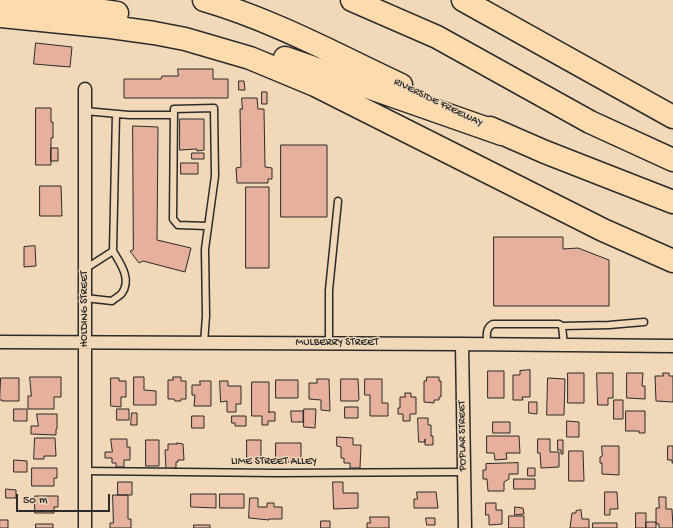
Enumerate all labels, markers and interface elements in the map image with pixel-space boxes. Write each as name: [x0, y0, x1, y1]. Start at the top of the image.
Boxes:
street label: RIVERSIDE FREEWAY: [391, 76, 485, 130]
street label: HOLDING STREET: [78, 271, 92, 347]
street label: MULBERRY STREET: [296, 336, 378, 350]
street label: POPLAR STREET: [456, 401, 470, 471]
street label: LIME STREET ALLEY: [231, 455, 317, 469]
scale bar: [18, 486, 112, 512]
text: 50 m: [23, 494, 48, 508]

